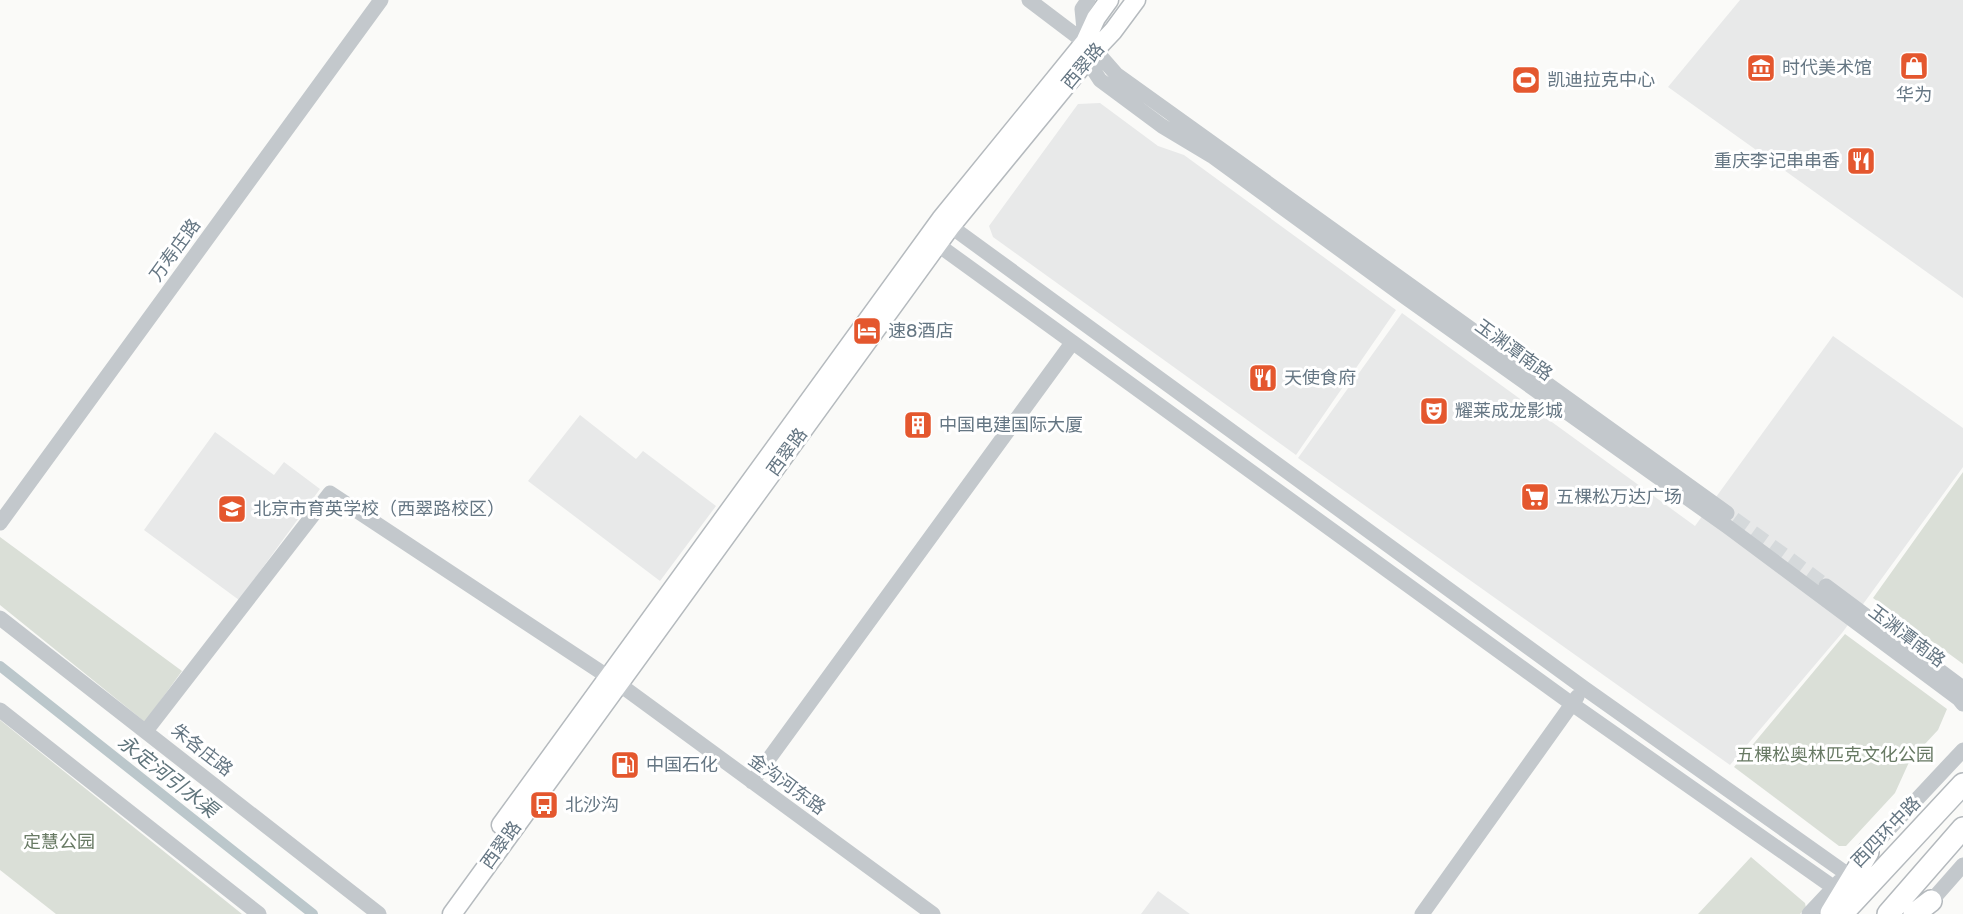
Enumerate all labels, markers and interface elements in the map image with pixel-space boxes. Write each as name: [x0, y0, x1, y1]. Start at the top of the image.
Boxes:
street label: 西翠路: [1057, 38, 1109, 94]
shop icon: 华为: [1898, 50, 1930, 82]
museum icon: 时代美术馆: [1745, 52, 1777, 84]
place label: 时代美术馆: [1782, 57, 1872, 79]
sports icon: 凯迪拉克中心: [1510, 64, 1542, 96]
place label: 凯迪拉克中心: [1547, 69, 1655, 91]
place label: 华为: [1896, 84, 1932, 106]
restaurant icon: 重庆李记串串香: [1845, 145, 1877, 177]
place label: 重庆李记串串香: [1714, 150, 1840, 172]
street label: 万寿庄路: [145, 214, 205, 286]
hotel icon: 速8酒店: [851, 315, 883, 347]
street label: 玉渊潭南路: [1471, 315, 1557, 385]
place label: 速8酒店: [888, 320, 953, 342]
restaurant icon: 天使食府: [1247, 362, 1279, 394]
place label: 天使食府: [1284, 367, 1356, 389]
theatre icon: 耀莱成龙影城: [1418, 395, 1450, 427]
place label: 耀莱成龙影城: [1455, 400, 1563, 422]
building icon: 中国电建国际大厦: [902, 409, 934, 441]
place label: 中国电建国际大厦: [939, 414, 1083, 436]
street label: 西翠路: [762, 424, 812, 480]
supermarket icon: 五棵松万达广场: [1519, 481, 1551, 513]
place label: 五棵松万达广场: [1556, 486, 1682, 508]
school or university icon: 北京市育英学校（西翠路校区）: [216, 493, 248, 525]
place label: 北京市育英学校（西翠路校区）: [253, 498, 505, 520]
street label: 玉渊潭南路: [1864, 600, 1950, 672]
street label: 朱各庄路: [167, 719, 237, 781]
water label: 永定河引水渠: [113, 730, 225, 824]
park label: 五棵松奥林匹克文化公园: [1736, 744, 1934, 766]
fuel station icon: 中国石化: [609, 749, 641, 781]
street label: 金沟河东路: [744, 749, 830, 819]
place label: 中国石化: [646, 754, 718, 776]
bus stop icon: 北沙沟: [528, 789, 560, 821]
street label: 西四环中路: [1847, 792, 1925, 872]
place label: 北沙沟: [565, 794, 619, 816]
street label: 西翠路: [476, 817, 526, 873]
park label: 定慧公园: [23, 831, 95, 853]

